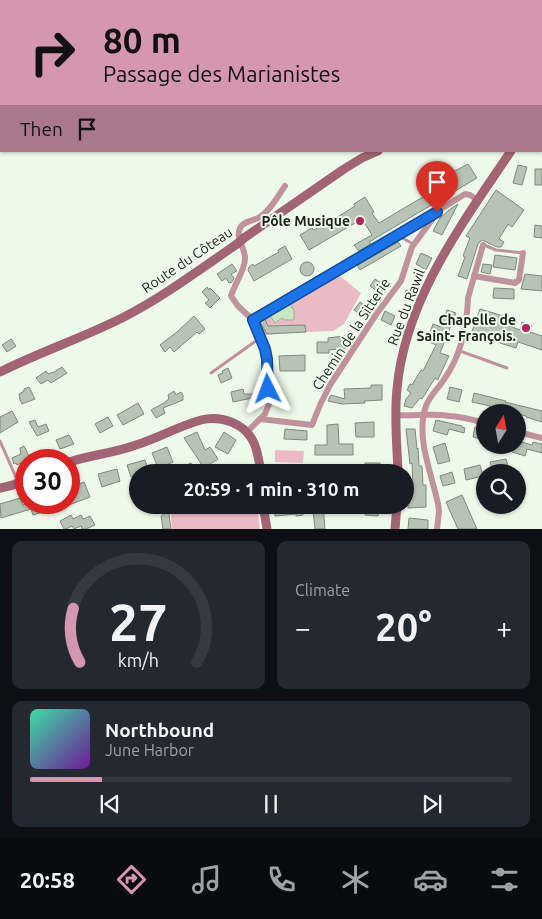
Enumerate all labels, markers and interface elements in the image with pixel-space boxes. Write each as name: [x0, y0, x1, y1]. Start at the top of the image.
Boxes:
icon: right: [20, 20, 85, 85]
text: 80 m: [103, 20, 181, 60]
text: Passage des Marianistes: [103, 61, 340, 86]
icon: arrive: [73, 115, 101, 143]
text: Then: [20, 118, 63, 140]
pin: [416, 161, 458, 212]
icon: arrive: [423, 168, 451, 196]
place label: Pôle Musique: [261, 213, 350, 229]
marker: Pôle Musique: [354, 215, 366, 227]
street label: Route du Côteau: [139, 224, 235, 296]
street label: Rue du Rawil: [384, 266, 428, 348]
street label: Chemin de la Sitterie: [309, 275, 393, 393]
place label: Chapelle de Saint- François.: [416, 312, 516, 345]
marker: Chapelle de Saint- François.: [520, 322, 532, 334]
position arrow: [241, 362, 293, 414]
north arrow: [476, 404, 526, 454]
map controls: [476, 404, 526, 514]
speed limit sign: 30: [15, 449, 80, 514]
button: search: [476, 464, 526, 514]
text: 20:59 · 1 min · 310 m: [184, 478, 359, 500]
text: Climate: [295, 581, 350, 599]
text: 27: [109, 593, 168, 651]
text: 20°: [375, 606, 432, 648]
text: −: [295, 612, 311, 643]
text: +: [496, 612, 512, 643]
text: km/h: [118, 650, 159, 670]
text: Northbound: [105, 719, 214, 741]
text: June Harbor: [105, 741, 194, 759]
icon: previous: [96, 790, 124, 818]
icon: pause: [257, 790, 285, 818]
icon: next: [418, 790, 446, 818]
icon: directions: [114, 862, 149, 897]
icon: music: [189, 862, 224, 897]
icon: phone: [264, 862, 299, 897]
icon: climate: [338, 862, 373, 897]
icon: car: [413, 862, 448, 897]
icon: filters: [487, 862, 522, 897]
text: 20:58: [20, 867, 75, 892]

